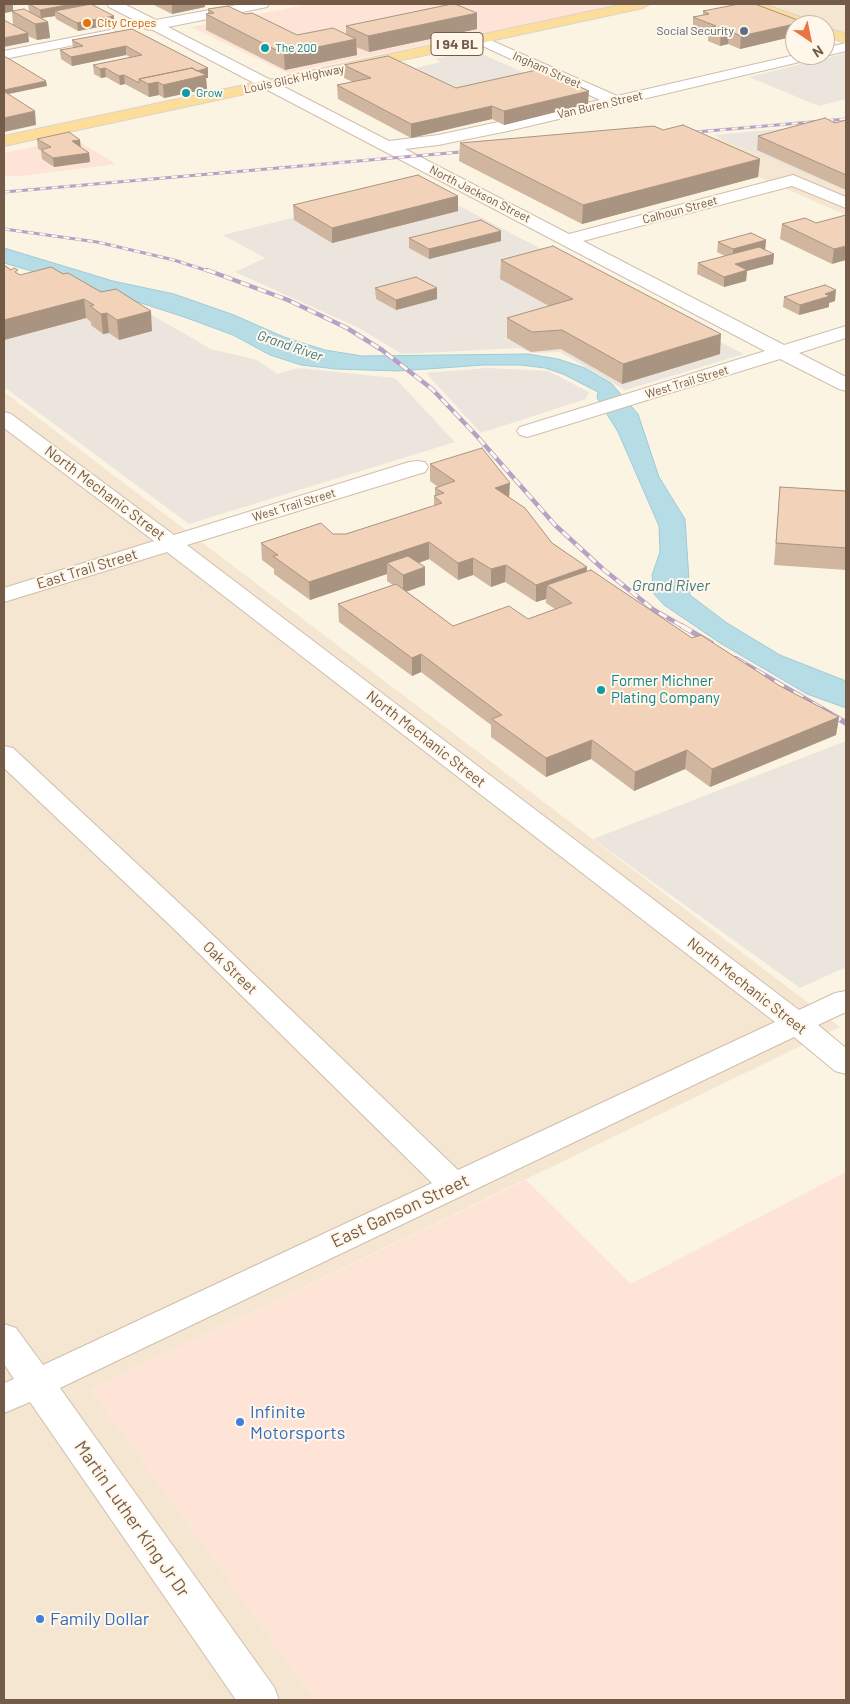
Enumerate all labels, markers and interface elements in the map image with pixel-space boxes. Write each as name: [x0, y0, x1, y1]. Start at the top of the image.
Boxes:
north arrow: [785, 15, 835, 65]
place label: City Crepes: [97, 16, 156, 30]
marker: City Crepes: [81, 17, 93, 29]
place label: Social Security: [656, 24, 734, 38]
marker: Social Security: [738, 25, 750, 37]
road number: I 94 BL: [431, 33, 483, 56]
place label: The 200: [275, 41, 317, 55]
marker: The 200: [259, 42, 271, 54]
text: N: [809, 42, 827, 62]
street label: Ingham Street: [510, 48, 584, 92]
street label: Louis Glick Highway: [242, 61, 346, 97]
place label: Grow: [196, 86, 223, 100]
marker: Grow: [180, 87, 192, 99]
street label: Van Buren Street: [556, 88, 644, 122]
street label: North Jackson Street: [427, 162, 533, 226]
street label: Calhoun Street: [641, 193, 719, 227]
water label: Grand River: [255, 327, 325, 365]
street label: West Trail Street: [644, 362, 730, 402]
street label: North Mechanic Street: [41, 442, 169, 544]
street label: West Trail Street: [251, 485, 337, 525]
street label: East Trail Street: [34, 545, 140, 593]
water label: Grand River: [632, 576, 710, 596]
place label: Former Michner Plating Company: [611, 672, 720, 707]
marker: Former Michner Plating Company: [595, 684, 607, 696]
street label: North Mechanic Street: [363, 687, 489, 791]
street label: North Mechanic Street: [684, 934, 810, 1038]
street label: Oak Street: [199, 938, 261, 998]
street label: East Ganson Street: [328, 1170, 472, 1252]
place label: Infinite Motorsports: [250, 1401, 345, 1444]
marker: Infinite Motorsports: [234, 1416, 246, 1428]
street label: Martin Luther King Jr Dr: [70, 1437, 194, 1601]
place label: Family Dollar: [50, 1608, 149, 1630]
marker: Family Dollar: [34, 1613, 46, 1625]

